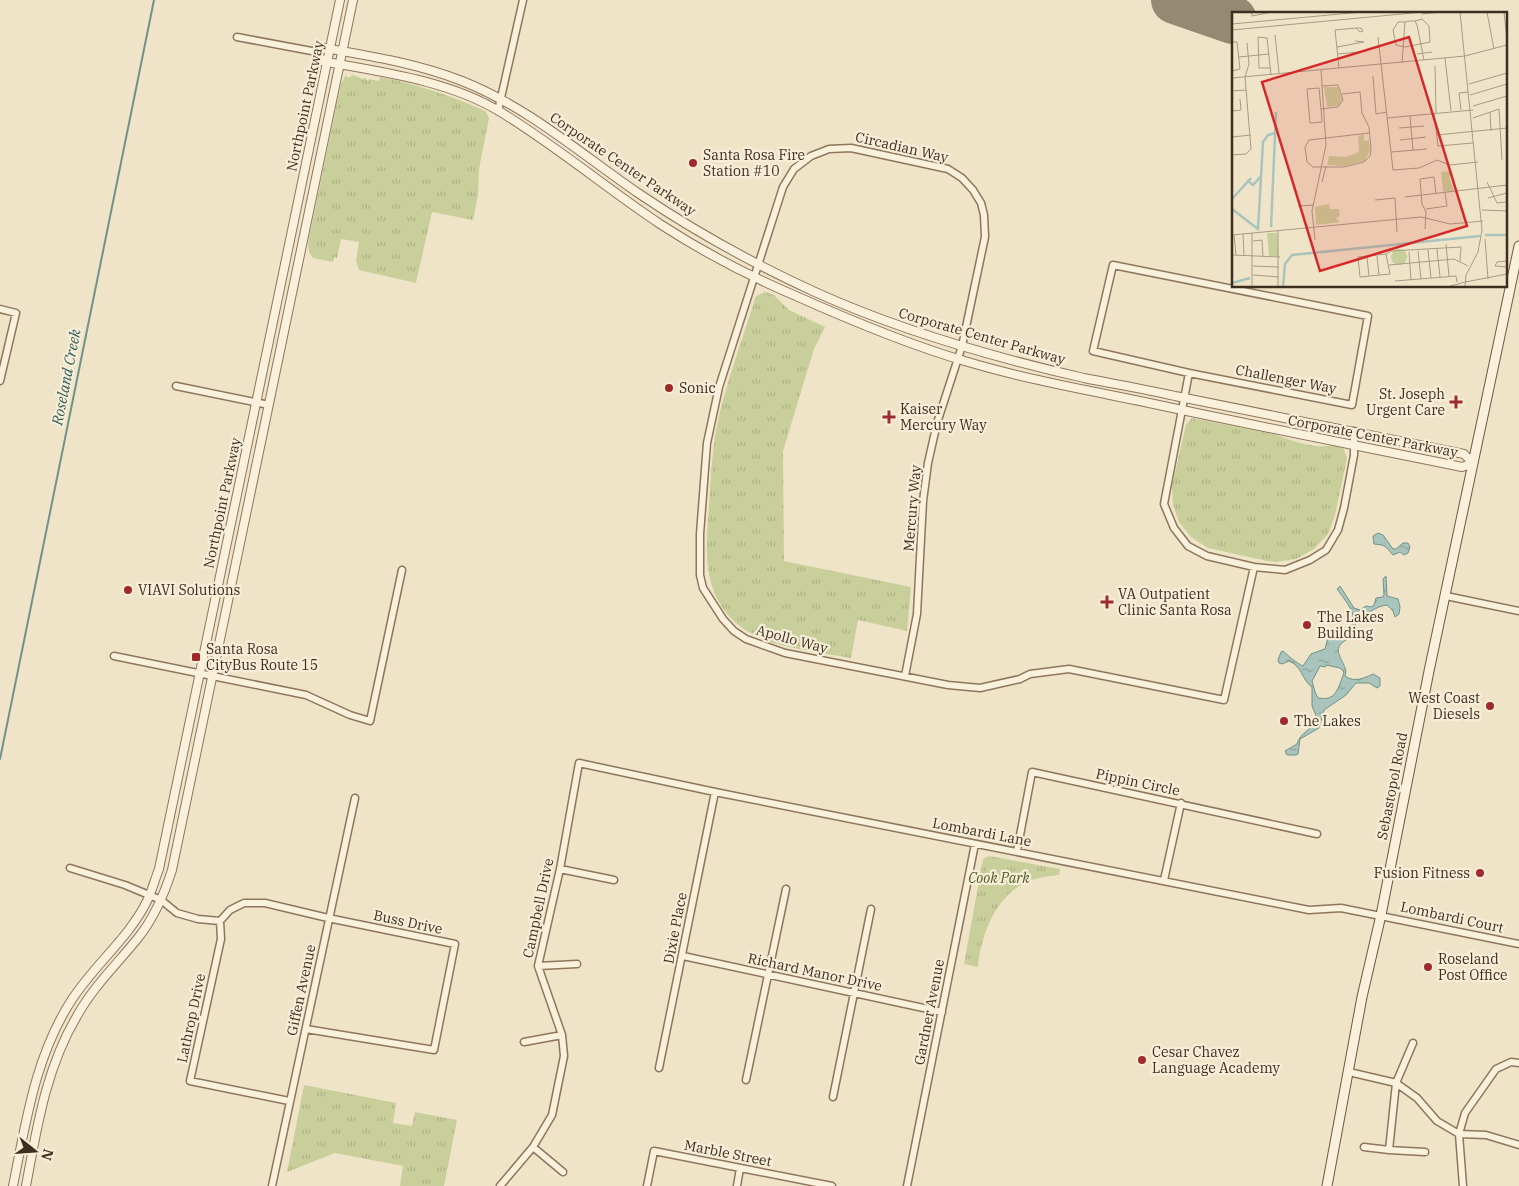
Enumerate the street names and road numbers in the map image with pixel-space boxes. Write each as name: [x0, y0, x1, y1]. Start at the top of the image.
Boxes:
street label: Northpoint Parkway: [282, 38, 328, 173]
street label: Corporate Center Parkway: [546, 108, 700, 220]
street label: Circadian Way: [854, 128, 951, 167]
street label: Corporate Center Parkway: [897, 304, 1068, 369]
street label: Challenger Way: [1234, 360, 1339, 398]
street label: Corporate Center Parkway: [1287, 411, 1460, 461]
street label: Northpoint Parkway: [199, 435, 245, 570]
street label: Mercury Way: [899, 463, 925, 552]
street label: Apollo Way: [754, 621, 830, 657]
street label: Sebastopol Road: [1373, 730, 1411, 841]
street label: Pippin Circle: [1094, 764, 1182, 800]
street label: Lombardi Lane: [931, 814, 1033, 850]
street label: Campbell Drive: [519, 856, 557, 960]
street label: Dixie Place: [659, 891, 691, 965]
street label: Lombardi Court: [1399, 897, 1505, 937]
street label: Buss Drive: [372, 906, 444, 938]
street label: Giffen Avenue: [283, 943, 319, 1037]
street label: Richard Manor Drive: [746, 949, 884, 995]
street label: Gardner Avenue: [910, 957, 948, 1067]
street label: Lathrop Drive: [173, 972, 209, 1064]
street label: Marble Street: [683, 1136, 773, 1170]

